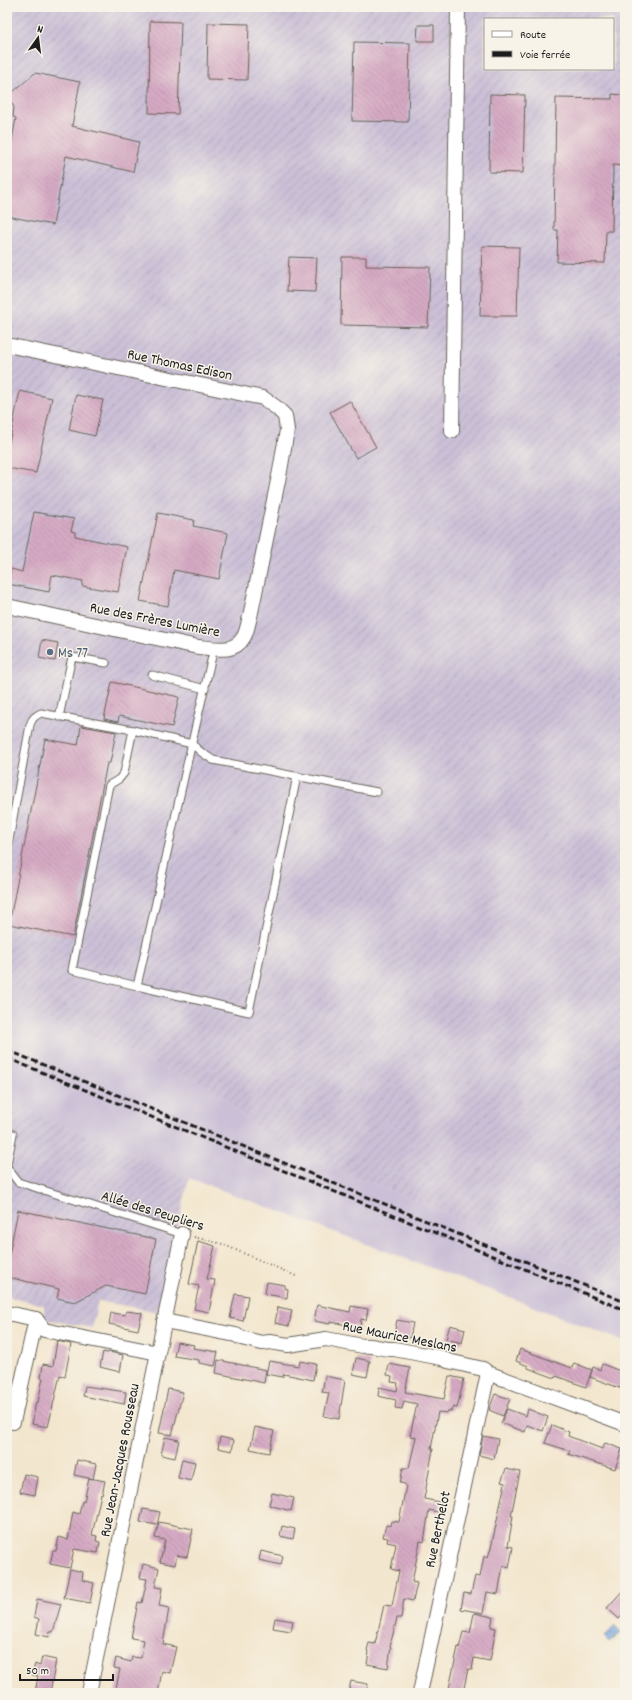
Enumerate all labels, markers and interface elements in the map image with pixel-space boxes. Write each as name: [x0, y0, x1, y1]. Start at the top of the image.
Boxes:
north arrow: [18, 18, 58, 58]
legend: [484, 18, 614, 70]
text: N: [35, 22, 45, 39]
text: Route: [520, 27, 546, 44]
text: Voie ferrée: [520, 47, 570, 64]
street label: Rue Thomas Edison: [125, 344, 234, 388]
street label: Rue des Frères Lumière: [88, 598, 222, 644]
place label: Ms 77: [58, 643, 88, 665]
marker: Ms 77: [45, 647, 55, 657]
street label: Allée des Peupliers: [98, 1186, 207, 1238]
street label: Rue Maurice Meslans: [341, 1316, 459, 1360]
street label: Rue Jean-Jacques Rousseau: [95, 1382, 147, 1539]
street label: Rue Berthelot: [420, 1489, 458, 1570]
scale bar: [20, 1656, 113, 1682]
text: 50 m: [26, 1663, 49, 1680]

